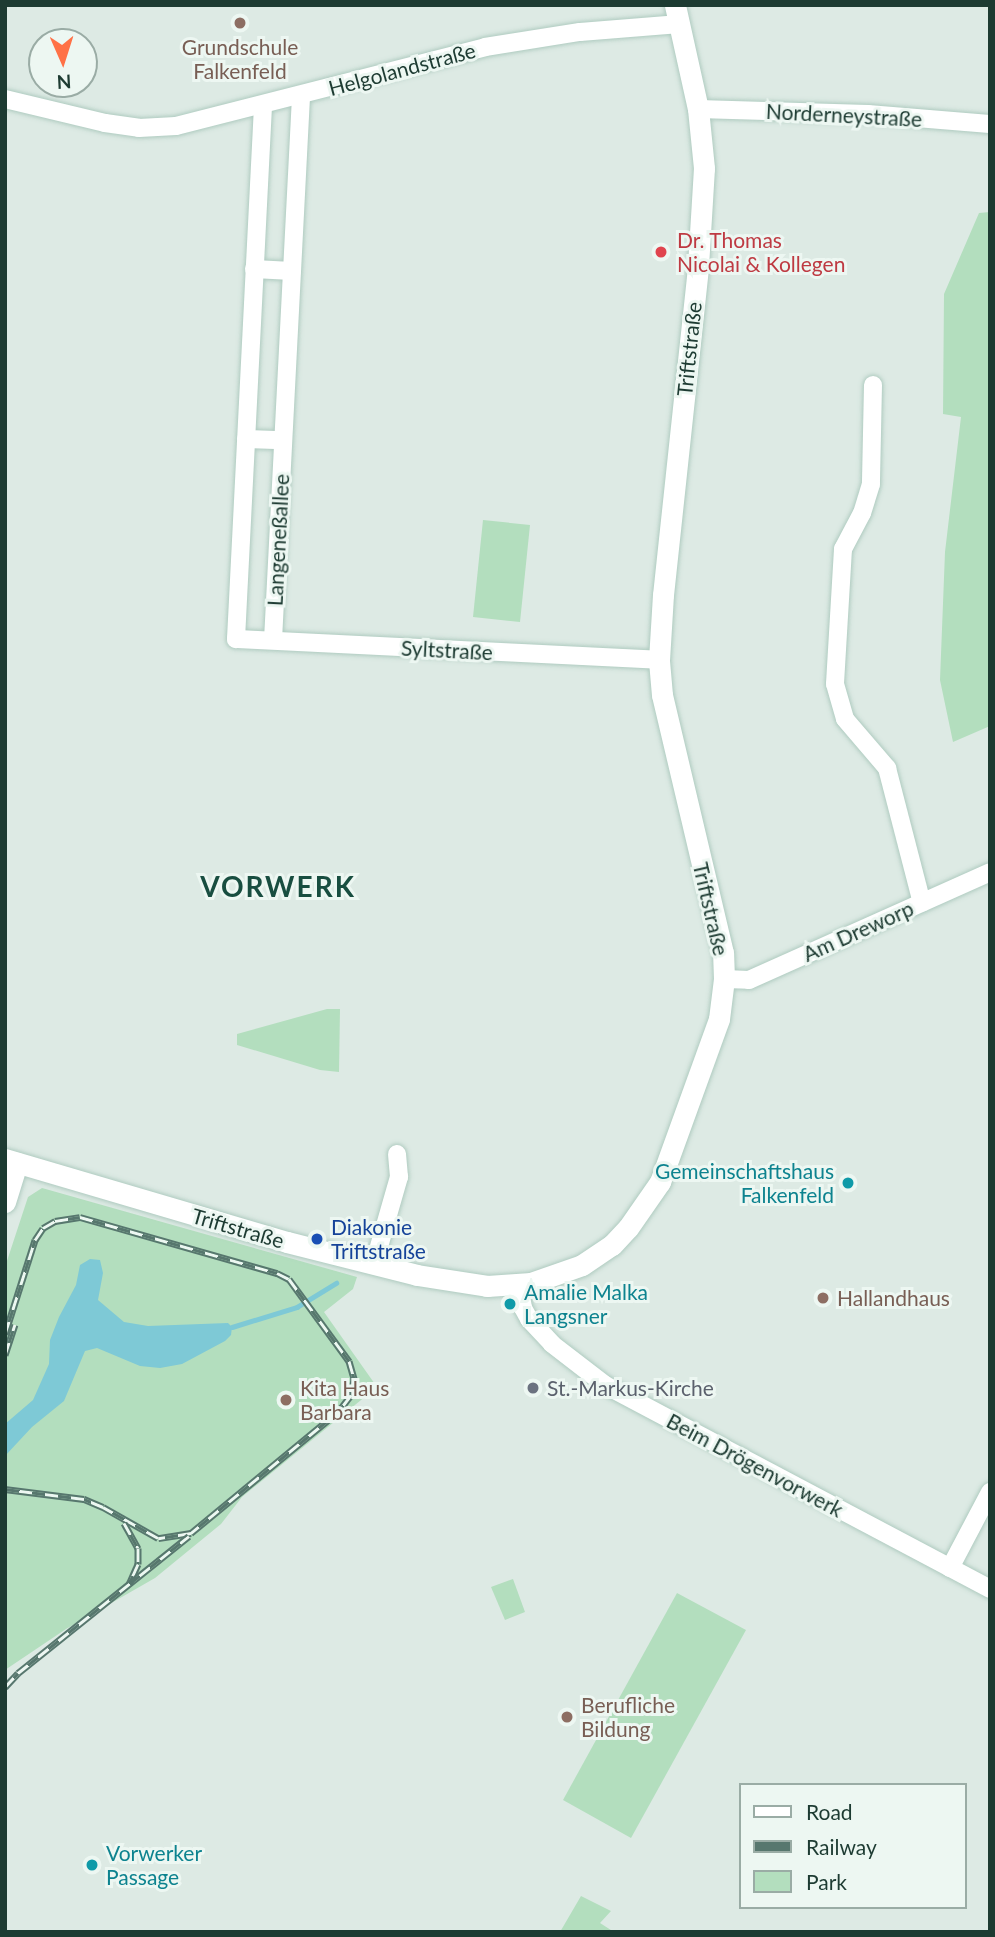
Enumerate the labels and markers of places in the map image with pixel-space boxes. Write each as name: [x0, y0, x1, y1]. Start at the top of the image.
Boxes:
marker: Grundschule Falkenfeld: [232, 15, 248, 31]
place label: Grundschule Falkenfeld: [182, 34, 298, 84]
place label: Dr. Thomas Nicolai & Kollegen: [677, 227, 845, 277]
marker: Dr. Thomas Nicolai & Kollegen: [651, 242, 671, 262]
place label: Gemeinschaftshaus Falkenfeld: [655, 1158, 834, 1208]
marker: Gemeinschaftshaus Falkenfeld: [840, 1175, 856, 1191]
place label: Diakonie Triftstraße: [331, 1214, 426, 1264]
marker: Diakonie Triftstraße: [309, 1231, 325, 1247]
place label: Amalie Malka Langsner: [524, 1279, 648, 1329]
place label: Hallandhaus: [837, 1285, 950, 1311]
marker: Hallandhaus: [815, 1290, 831, 1306]
marker: Amalie Malka Langsner: [502, 1296, 518, 1312]
place label: Kita Haus Barbara: [300, 1375, 389, 1425]
place label: St.-Markus-Kirche: [547, 1375, 714, 1401]
marker: St.-Markus-Kirche: [525, 1380, 541, 1396]
marker: Kita Haus Barbara: [278, 1392, 294, 1408]
place label: Berufliche Bildung: [581, 1692, 675, 1742]
marker: Berufliche Bildung: [559, 1709, 575, 1725]
place label: Vorwerker Passage: [106, 1840, 202, 1890]
marker: Vorwerker Passage: [84, 1857, 100, 1873]

